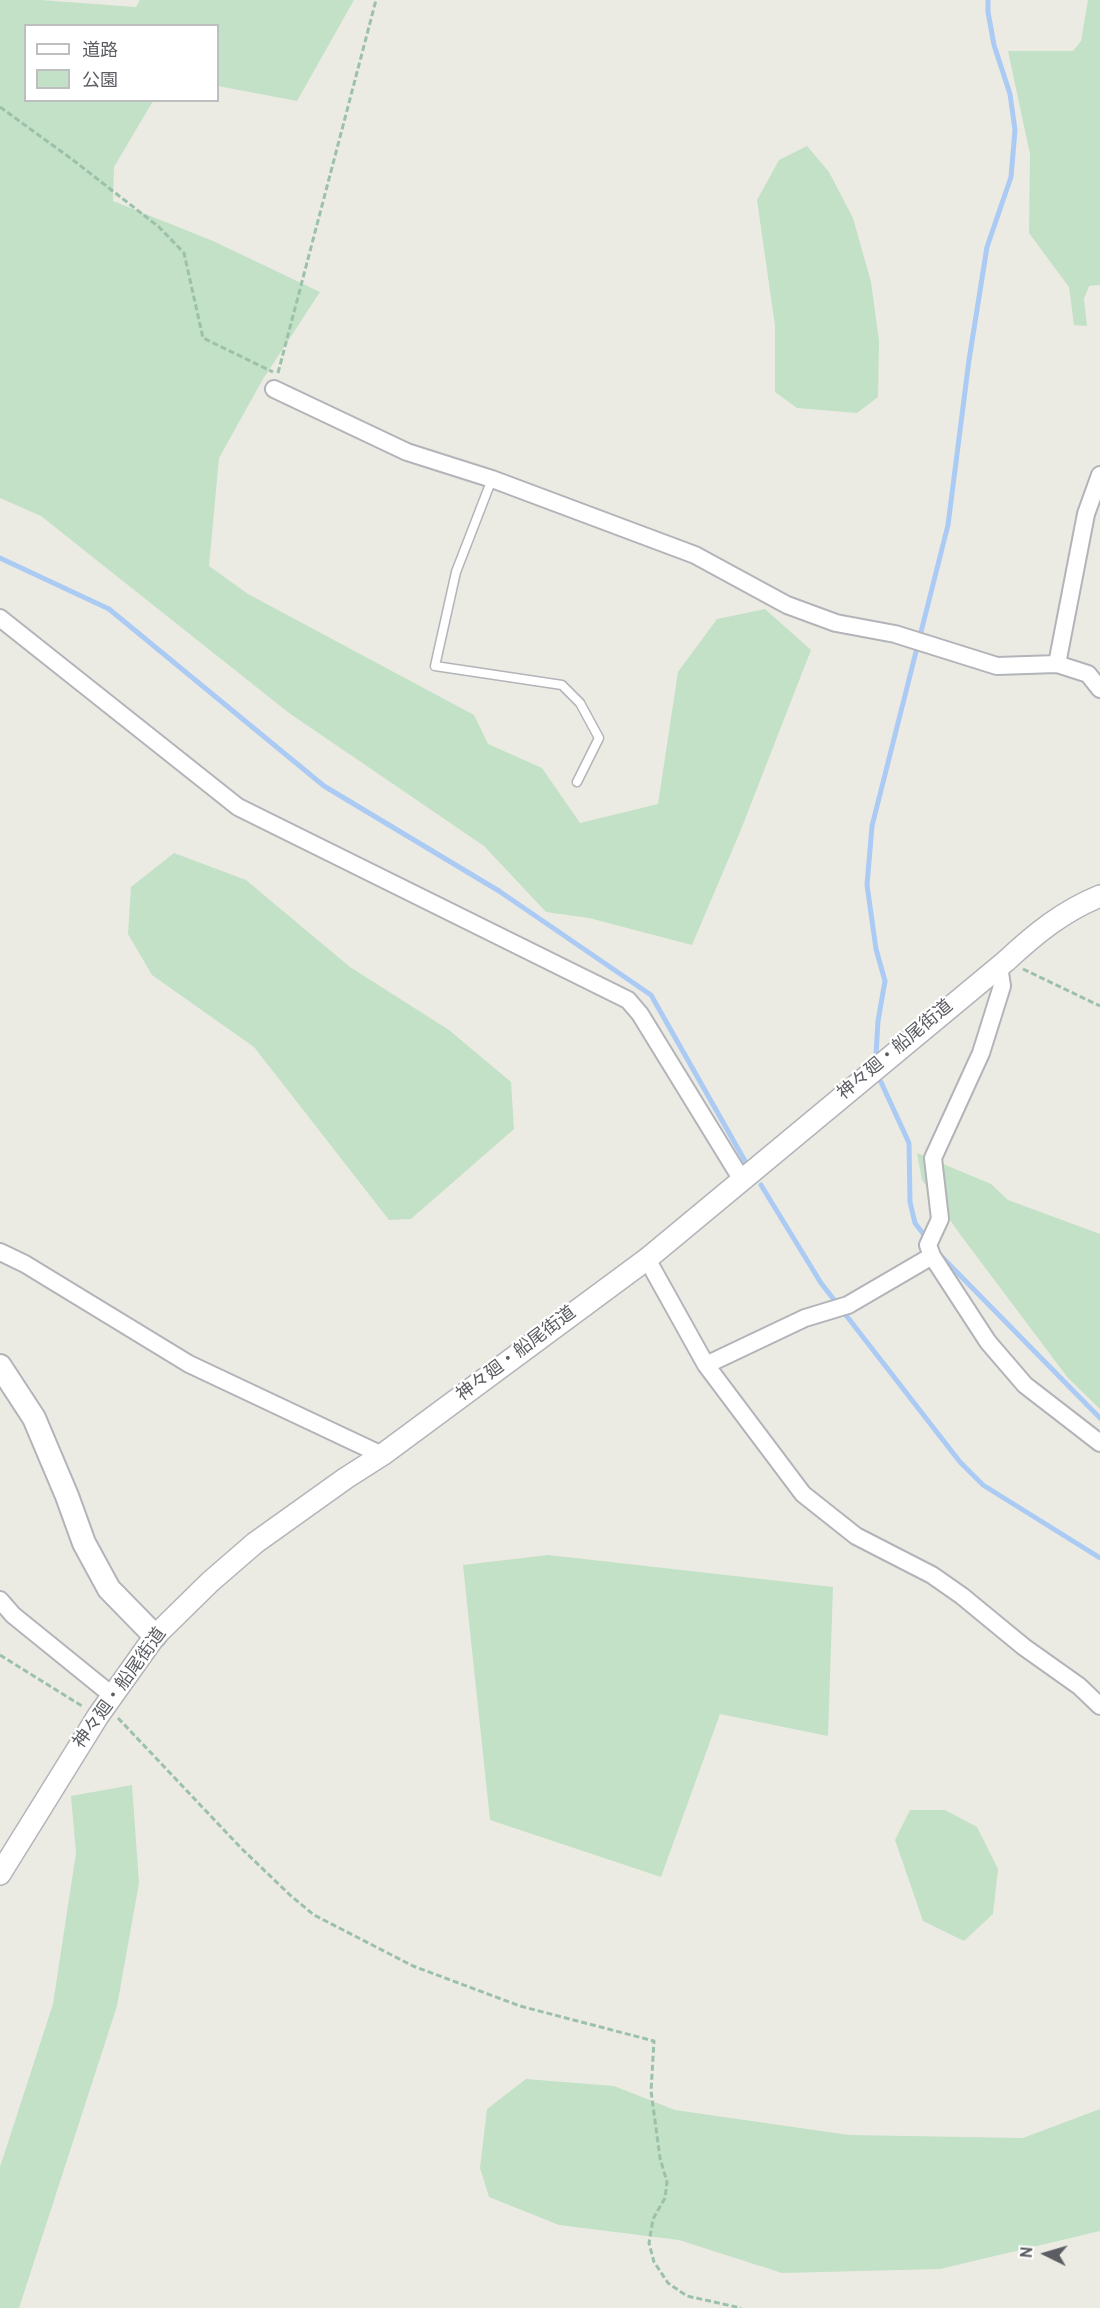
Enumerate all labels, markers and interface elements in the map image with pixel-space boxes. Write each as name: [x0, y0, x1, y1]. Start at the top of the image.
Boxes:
legend: [24, 24, 219, 102]
text: 道路: [82, 40, 118, 63]
text: 公園: [82, 70, 118, 93]
street label: 神々廻・船尾街道: [834, 996, 958, 1106]
street label: 神々廻・船尾街道: [453, 1303, 581, 1407]
street label: 神々廻・船尾街道: [70, 1624, 172, 1754]
north arrow: [1016, 2224, 1076, 2284]
text: N: [1018, 2246, 1039, 2259]

